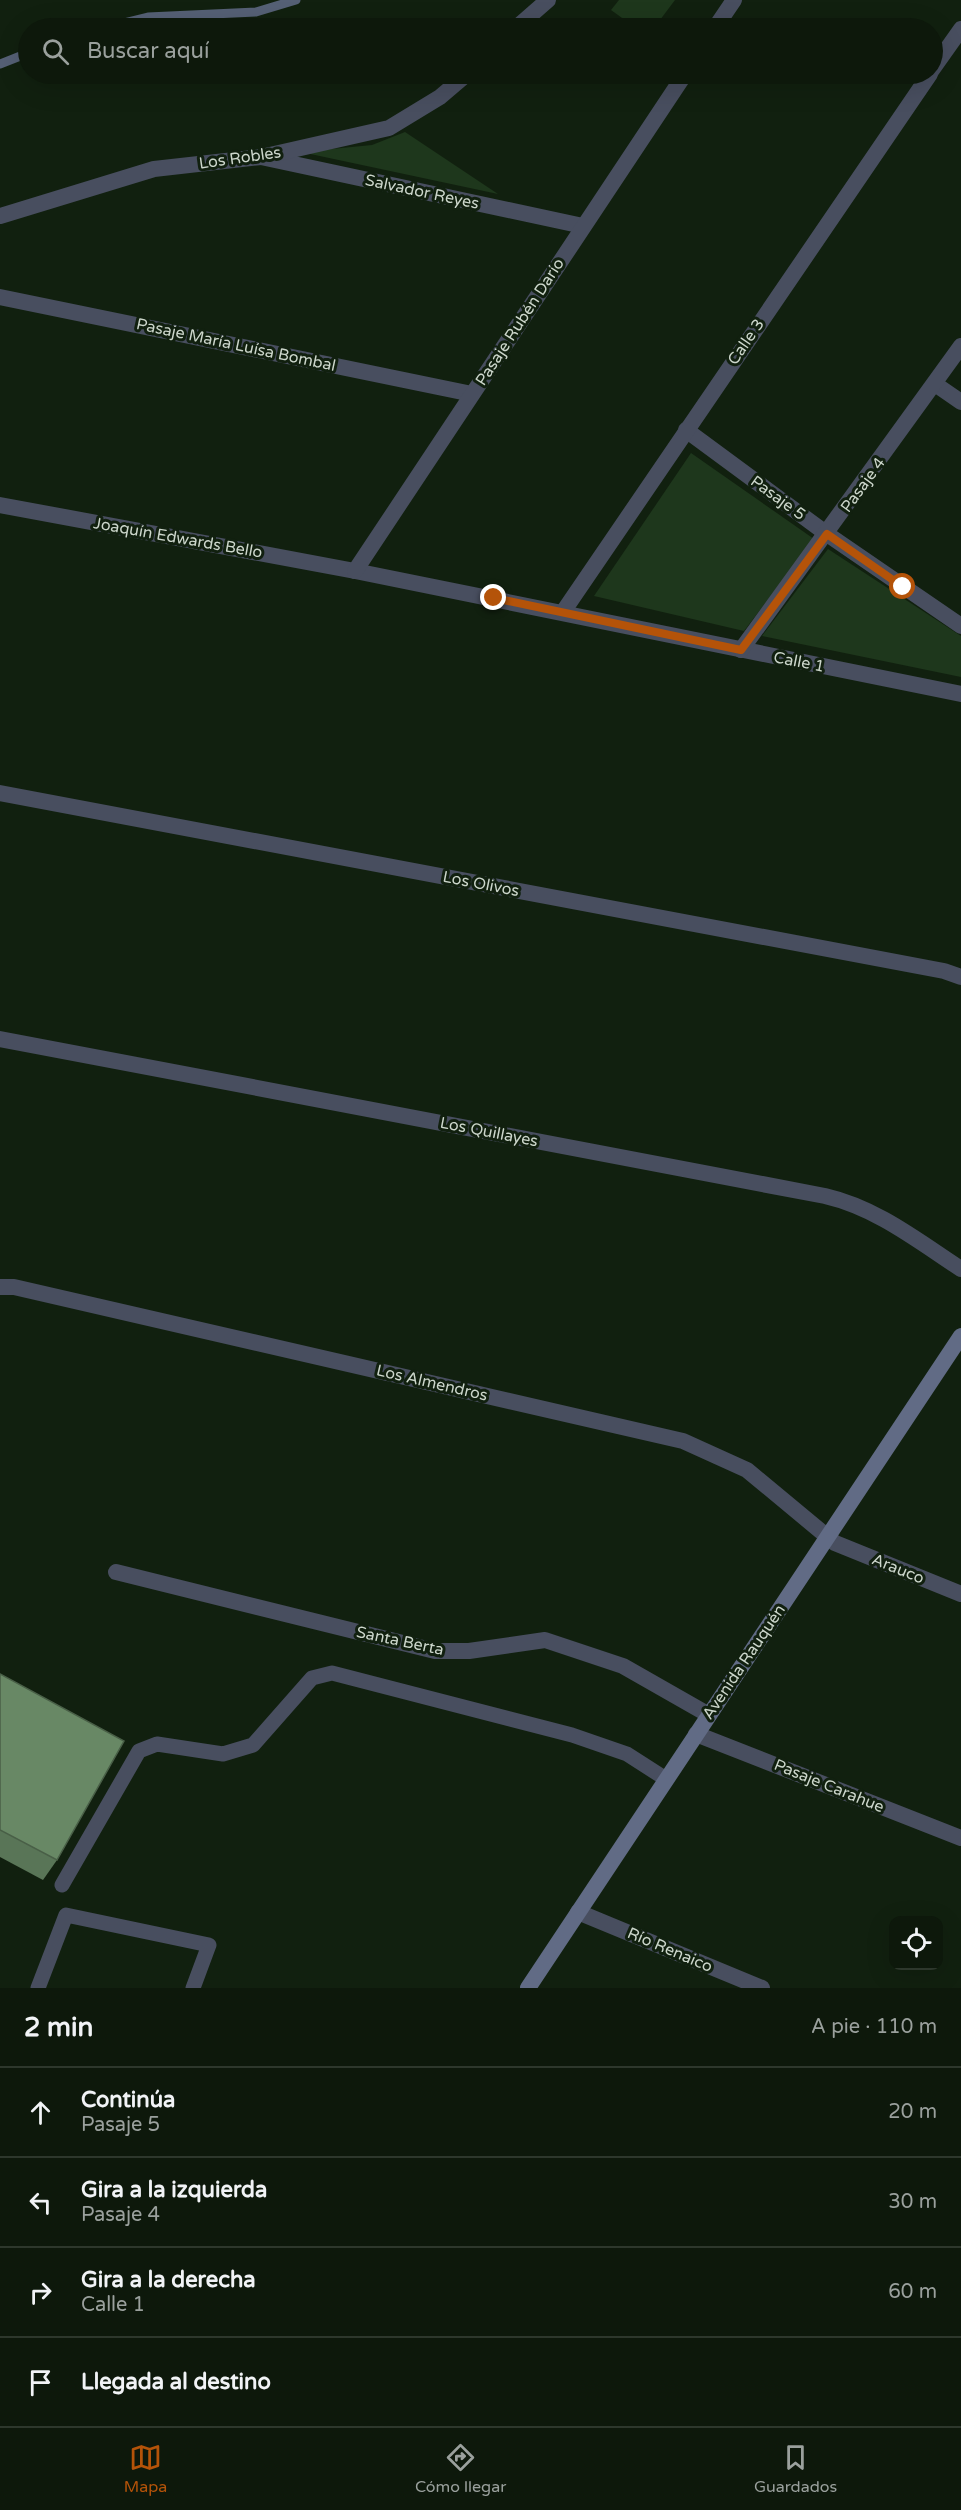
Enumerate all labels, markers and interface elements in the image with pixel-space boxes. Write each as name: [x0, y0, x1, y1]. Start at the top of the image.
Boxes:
search box: [18, 18, 943, 84]
icon: search: [39, 35, 72, 68]
text: Buscar aquí: [87, 38, 209, 64]
street label: Los Robles: [198, 142, 282, 174]
street label: Salvador Reyes: [363, 170, 481, 214]
street label: Pasaje Rubén Darío: [471, 254, 569, 390]
street label: Pasaje María Luísa Bombal: [135, 314, 337, 376]
street label: Calle 3: [723, 315, 769, 369]
street label: Pasaje 4: [836, 453, 890, 517]
street label: Pasaje 5: [746, 471, 810, 525]
street label: Joaquín Edwards Bello: [92, 513, 264, 563]
route start: [889, 573, 915, 599]
route end: [480, 584, 506, 610]
street label: Calle 1: [772, 647, 826, 677]
street label: Los Olivos: [441, 867, 521, 901]
street label: Los Quillayes: [438, 1113, 540, 1151]
street label: Los Almendros: [374, 1360, 490, 1406]
street label: Arauco: [869, 1549, 927, 1589]
street label: Avenida Rauquén: [698, 1601, 790, 1723]
street label: Santa Berta: [354, 1622, 446, 1660]
street label: Pasaje Carahue: [771, 1755, 887, 1817]
map controls: [889, 1916, 943, 1970]
button: locate: [889, 1916, 943, 1970]
street label: Río Renaico: [624, 1923, 716, 1977]
text: 2 min: [24, 2012, 93, 2043]
text: A pie · 110 m: [811, 2015, 937, 2039]
text: Continúa: [81, 2087, 175, 2113]
icon: ahead: [24, 2096, 57, 2129]
text: 20 m: [888, 2100, 937, 2124]
text: Pasaje 5: [81, 2113, 160, 2137]
text: Gira a la izquierda: [81, 2177, 267, 2203]
icon: left: [24, 2186, 57, 2219]
text: 30 m: [888, 2190, 937, 2214]
text: Pasaje 4: [81, 2203, 160, 2227]
text: Gira a la derecha: [81, 2267, 256, 2293]
icon: right: [24, 2276, 57, 2309]
text: 60 m: [888, 2280, 937, 2304]
text: Calle 1: [81, 2293, 145, 2317]
icon: arrive: [24, 2366, 57, 2399]
text: Llegada al destino: [81, 2369, 271, 2395]
tab: Mapa: [124, 2441, 167, 2497]
tab: Cómo llegar: [415, 2441, 506, 2497]
tab: Guardados: [754, 2441, 837, 2497]

